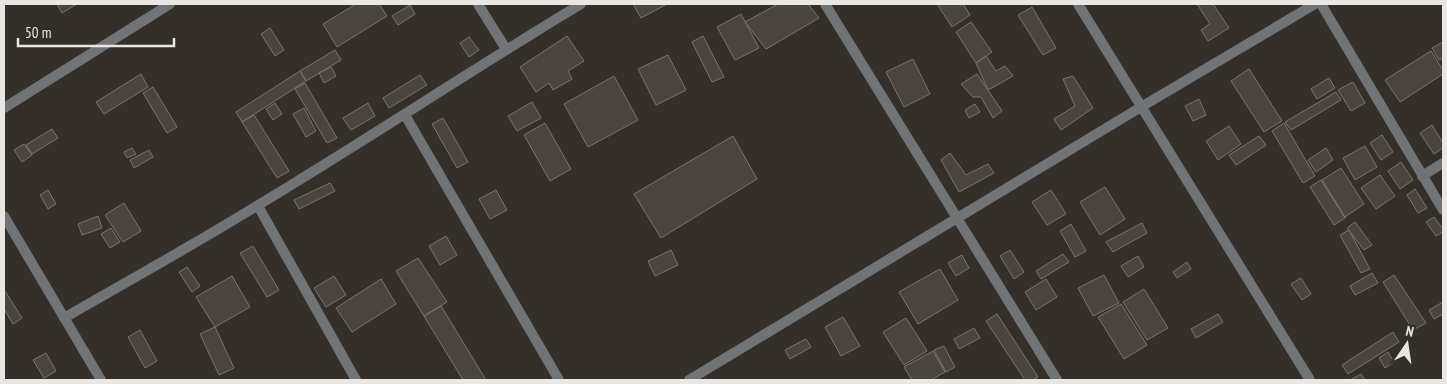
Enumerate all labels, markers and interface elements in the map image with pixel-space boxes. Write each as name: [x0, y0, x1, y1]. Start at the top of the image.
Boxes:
scale bar: [18, 15, 174, 47]
text: 50 m: [25, 23, 51, 42]
north arrow: [1382, 319, 1432, 369]
text: N: [1404, 322, 1416, 341]

